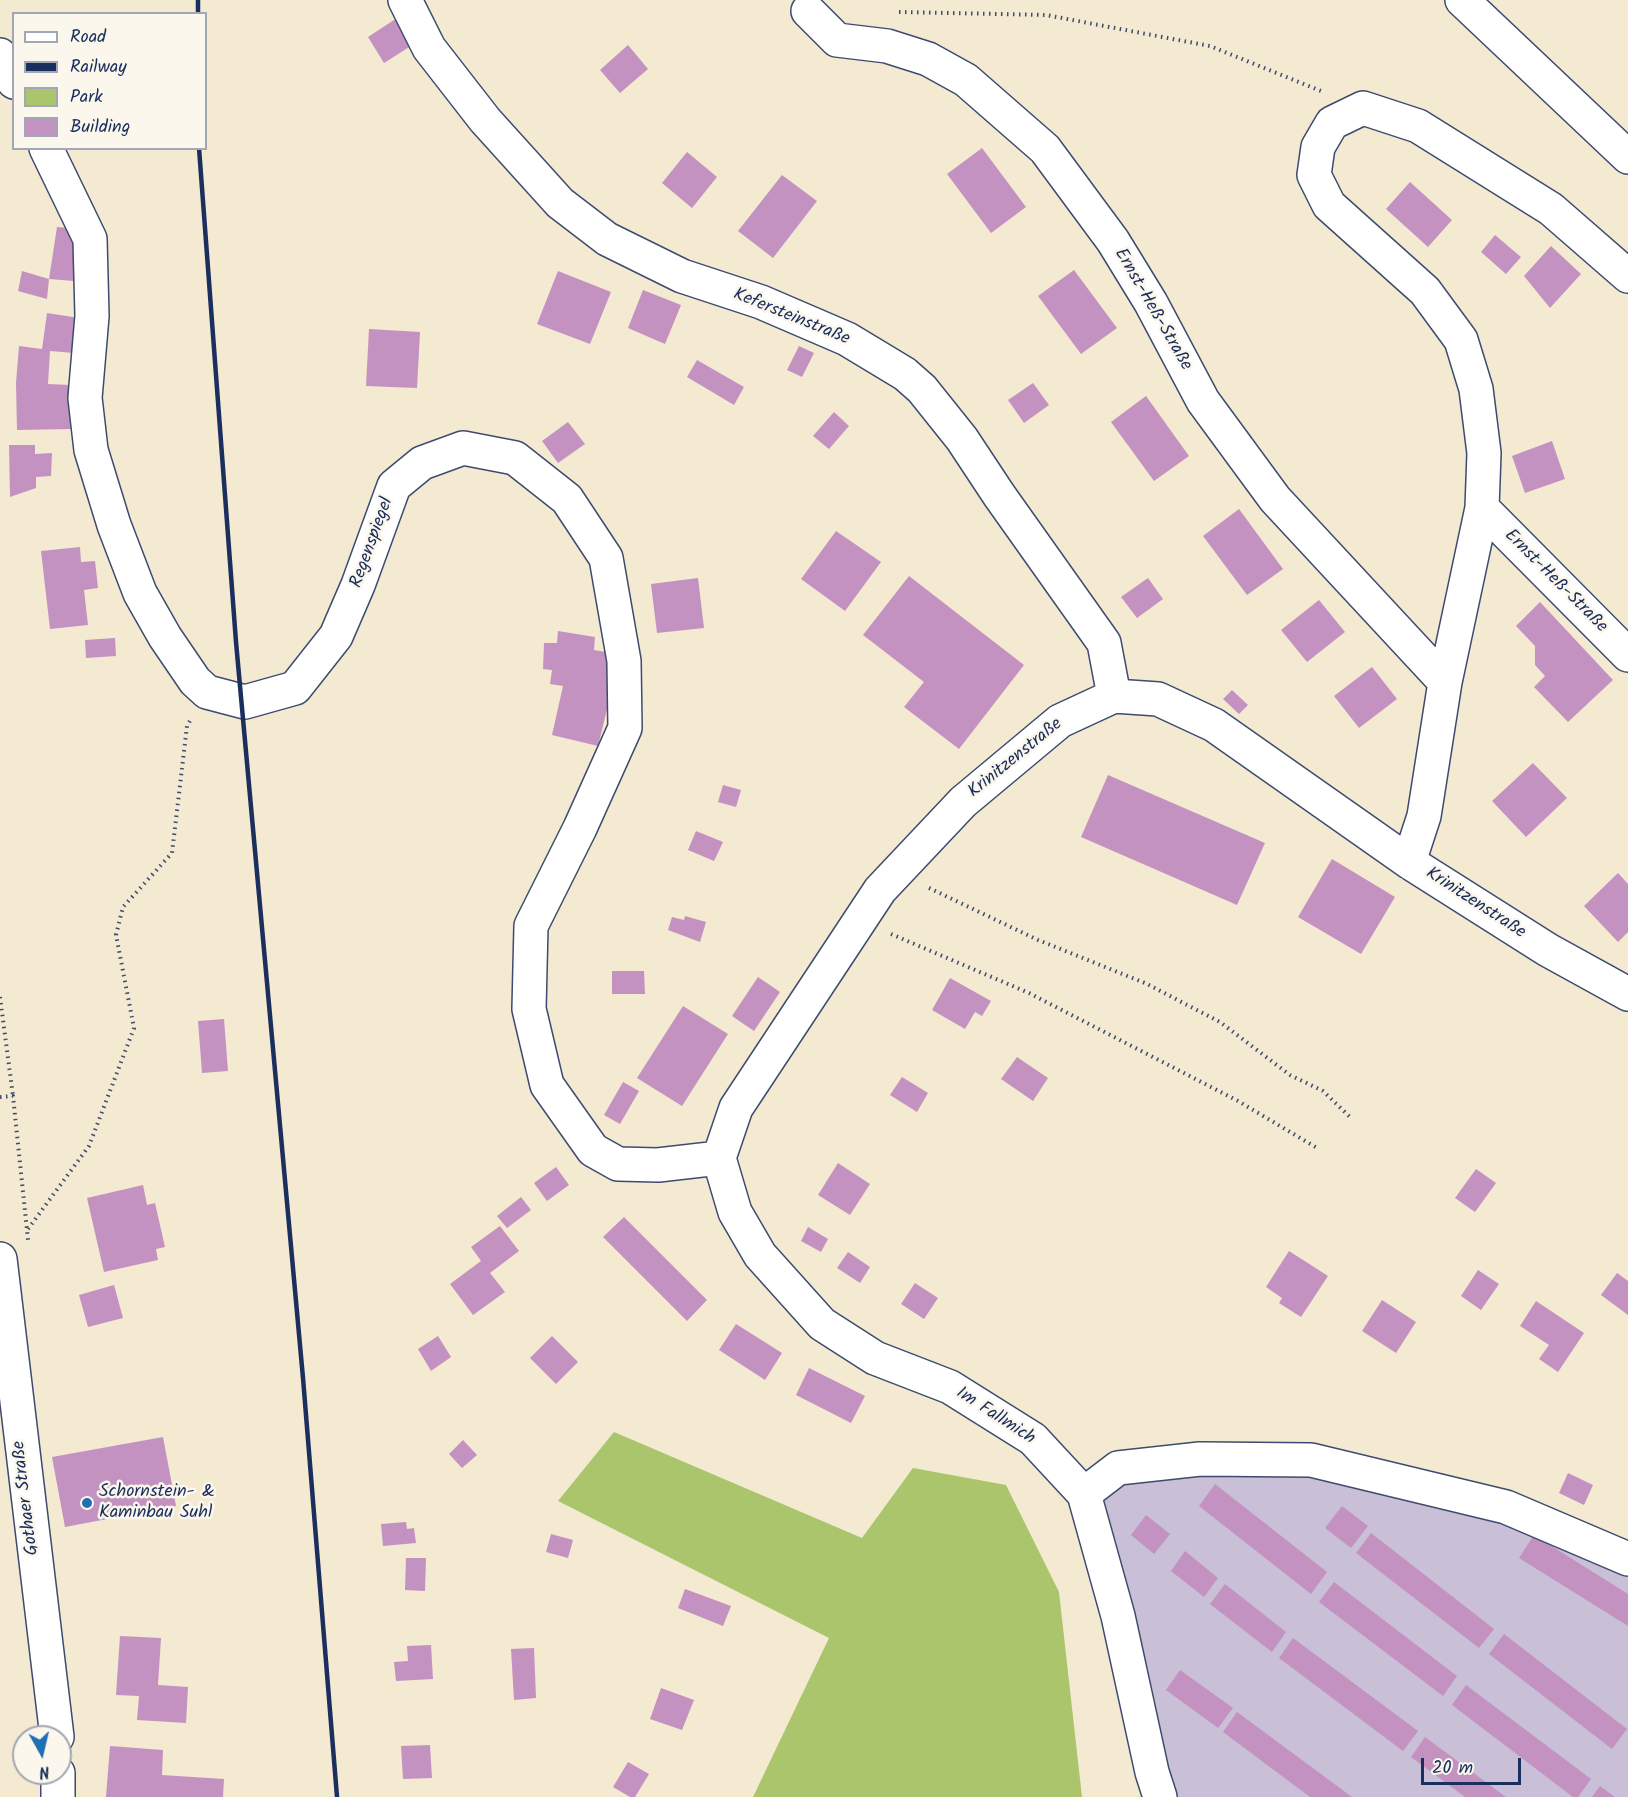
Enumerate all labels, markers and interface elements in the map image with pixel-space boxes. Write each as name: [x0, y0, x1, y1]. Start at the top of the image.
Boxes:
legend: [12, 12, 207, 150]
text: Road: [70, 23, 106, 52]
text: Railway: [70, 53, 127, 82]
text: Park: [70, 83, 103, 112]
text: Building: [70, 113, 130, 142]
street label: Ernst-Heß-Straße: [1108, 245, 1196, 375]
street label: Kefersteinstraße: [730, 285, 852, 351]
street label: Regenspiegel: [347, 495, 399, 591]
street label: Ernst-Heß-Straße: [1499, 526, 1611, 638]
street label: Krinitzenstraße: [965, 714, 1067, 804]
street label: Krinitzenstraße: [1421, 864, 1529, 944]
street label: Im Fallmich: [951, 1383, 1039, 1451]
street label: Gothaer Straße: [9, 1440, 45, 1556]
place label: Schornstein- & Kaminbau Suhl: [99, 1482, 215, 1524]
marker: Schornstein- & Kaminbau Suhl: [80, 1496, 94, 1510]
north arrow: [12, 1725, 72, 1785]
scale bar: [1424, 1746, 1524, 1784]
text: 20 m: [1432, 1754, 1473, 1783]
text: N: [38, 1758, 51, 1784]

